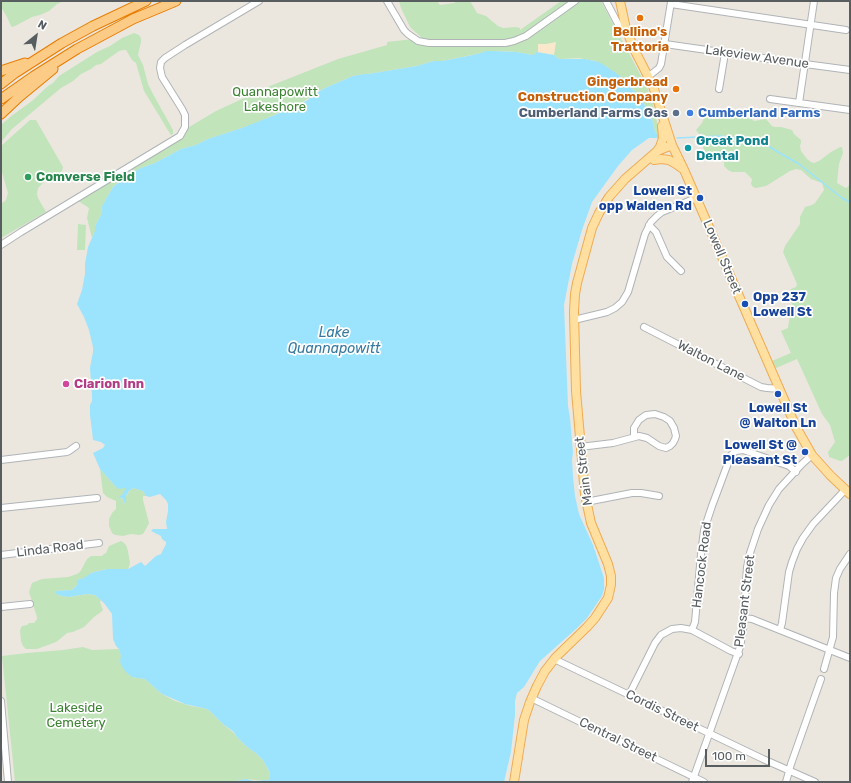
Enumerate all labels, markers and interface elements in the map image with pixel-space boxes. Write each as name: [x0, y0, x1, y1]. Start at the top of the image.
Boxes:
marker: Bellino's Trattoria: [635, 13, 645, 23]
north arrow: [16, 16, 56, 56]
text: N: [36, 18, 49, 33]
place label: Bellino's Trattoria: [611, 24, 669, 55]
street label: Lakeview Avenue: [704, 42, 810, 72]
place label: Gingerbread Construction Company: [518, 74, 668, 105]
park label: Quannapowitt Lakeshore: [232, 84, 318, 115]
marker: Gingerbread Construction Company: [671, 84, 681, 94]
place label: Cumberland Farms Gas: [519, 105, 668, 121]
place label: Cumberland Farms: [698, 105, 820, 121]
marker: Cumberland Farms Gas: [671, 108, 681, 118]
marker: Cumberland Farms: [685, 108, 695, 118]
place label: Great Pond Dental: [696, 133, 769, 164]
marker: Great Pond Dental: [683, 143, 693, 153]
place label: Comverse Field: [36, 169, 135, 185]
marker: Comverse Field: [23, 172, 33, 182]
place label: Lowell St opp Walden Rd: [599, 183, 692, 214]
marker: Lowell St opp Walden Rd: [695, 193, 705, 203]
street label: Lowell Street: [699, 218, 745, 296]
place label: Opp 237 Lowell St: [753, 289, 812, 320]
marker: Opp 237 Lowell St: [740, 299, 750, 309]
water label: Lake Quannapowitt: [288, 325, 380, 358]
street label: Walton Lane: [675, 337, 747, 385]
place label: Clarion Inn: [74, 376, 144, 392]
marker: Clarion Inn: [61, 379, 71, 389]
marker: Lowell St @ Walton Ln: [773, 389, 783, 399]
place label: Lowell St @ Walton Ln: [740, 400, 816, 431]
street label: Main Street: [572, 436, 596, 506]
place label: Lowell St @ Pleasant St: [722, 437, 797, 468]
marker: Lowell St @ Pleasant St: [800, 447, 810, 457]
street label: Hancock Road: [689, 521, 715, 609]
street label: Linda Road: [16, 537, 84, 561]
street label: Pleasant Street: [732, 554, 758, 648]
street label: Cordis Street: [623, 687, 701, 735]
park label: Lakeside Cemetery: [46, 700, 106, 731]
street label: Central Street: [576, 714, 660, 766]
scale bar: [707, 741, 772, 767]
text: 100 m: [712, 749, 746, 763]

